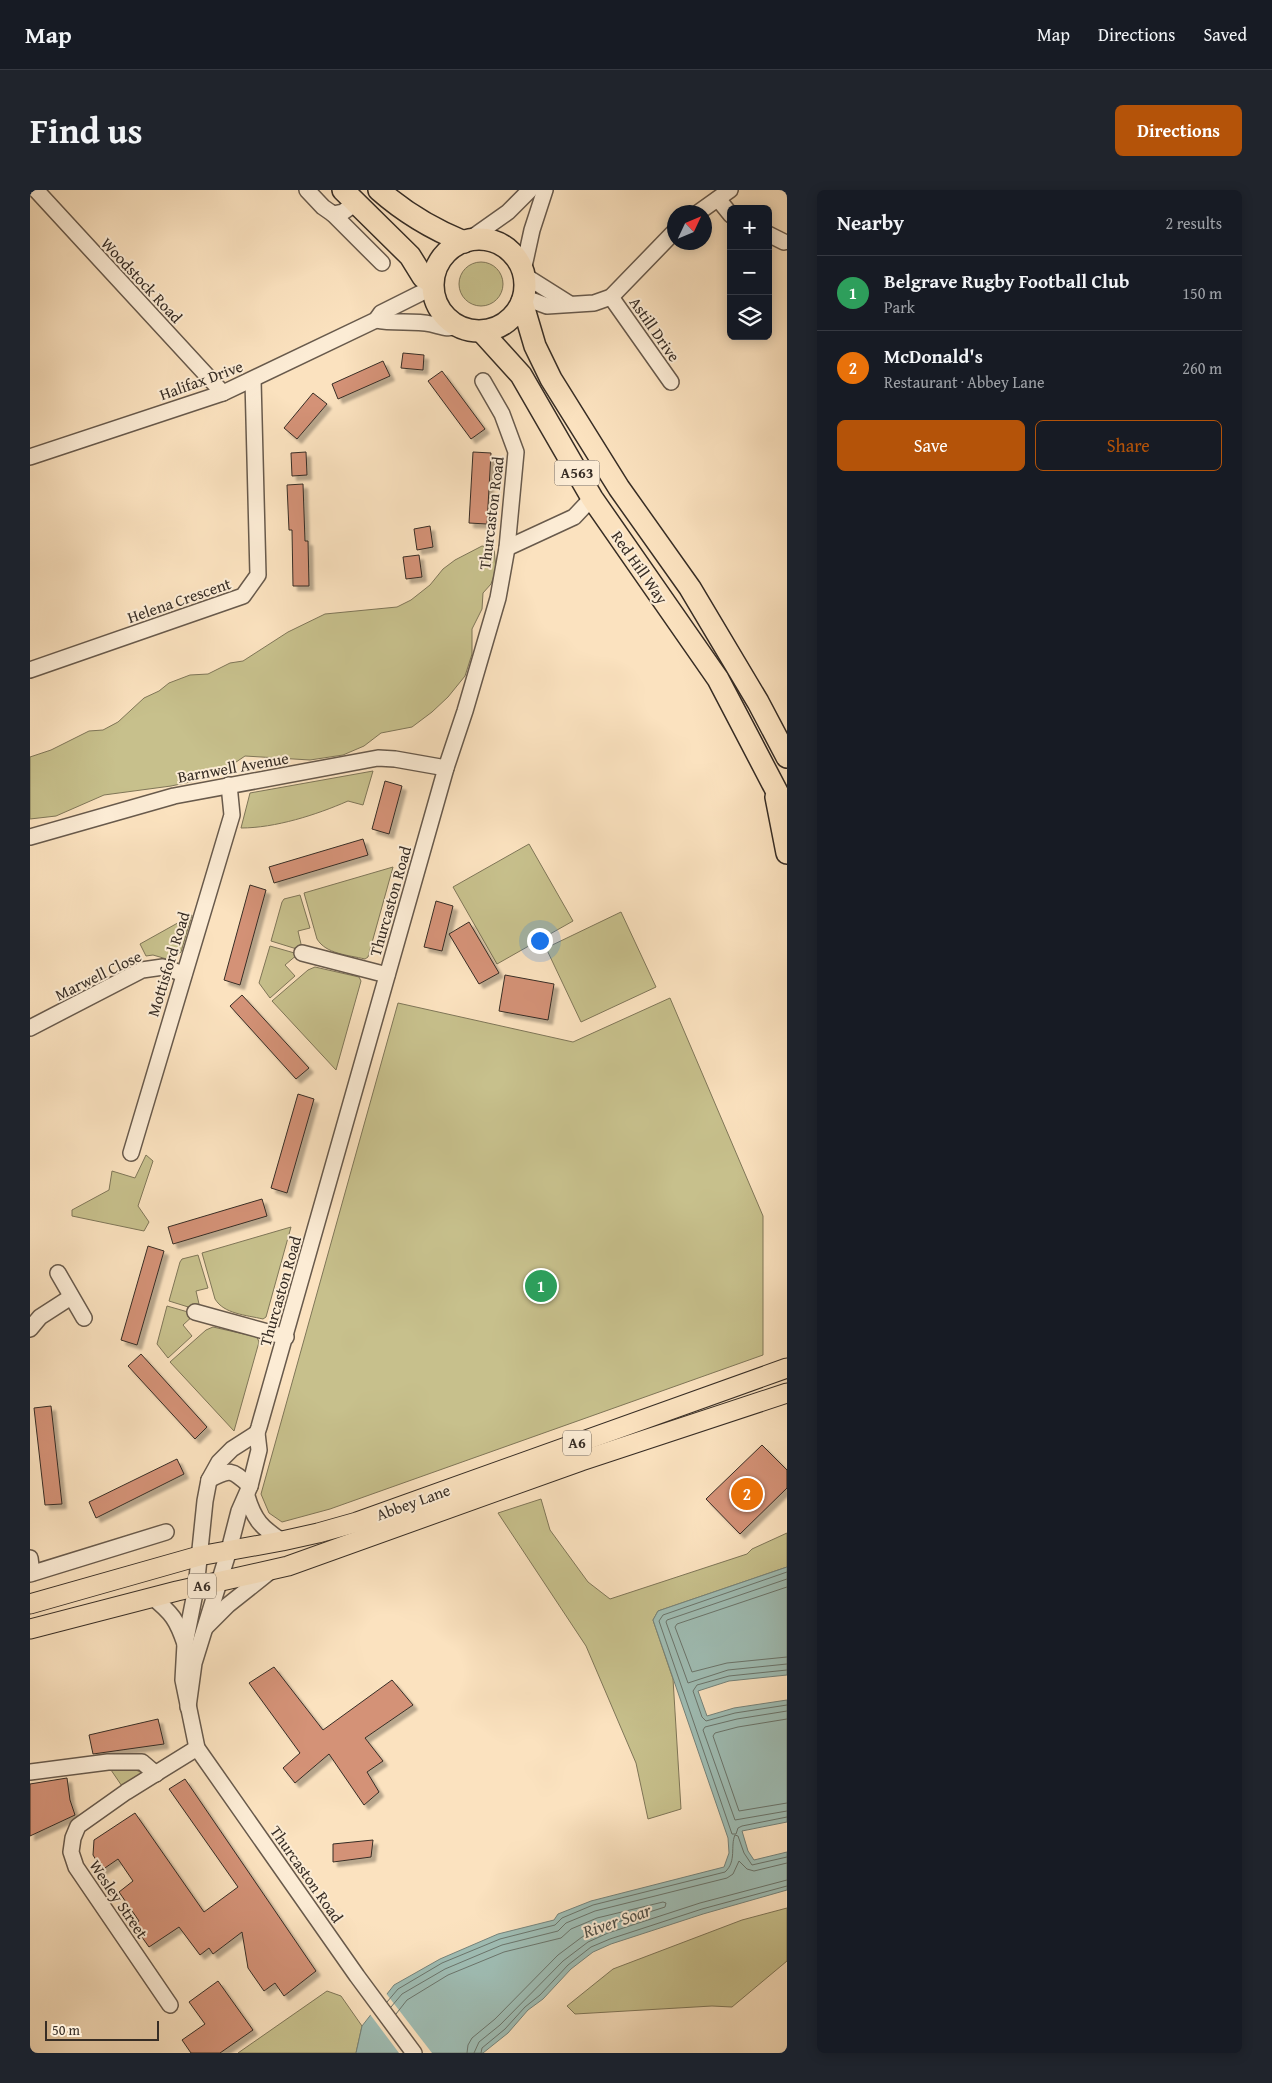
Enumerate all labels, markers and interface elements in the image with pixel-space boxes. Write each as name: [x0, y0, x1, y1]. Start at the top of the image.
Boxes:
text: Map: [25, 17, 72, 52]
text: Map: [1037, 21, 1070, 48]
text: Directions: [1098, 21, 1175, 48]
text: Saved: [1203, 21, 1247, 48]
text: Find us: [30, 105, 143, 156]
button: Directions: [1115, 105, 1242, 156]
north arrow: [667, 205, 712, 250]
map controls: [727, 205, 772, 340]
button: +: [727, 205, 772, 250]
text: Nearby: [837, 207, 904, 238]
text: 2 results: [1165, 211, 1222, 235]
street label: Woodstock Road: [96, 232, 189, 329]
button: −: [727, 250, 772, 295]
text: Belgrave Rugby Football Club: [884, 267, 1129, 295]
text: 1: [849, 281, 857, 305]
text: 150 m: [1182, 281, 1222, 305]
street label: Astill Drive: [624, 292, 686, 366]
button: layers: [727, 295, 772, 340]
text: Park: [884, 295, 915, 319]
text: McDonald's: [884, 342, 983, 370]
street label: Halifax Drive: [156, 354, 246, 406]
text: 2: [849, 356, 857, 380]
text: 260 m: [1182, 356, 1222, 380]
text: Restaurant · Abbey Lane: [884, 370, 1044, 394]
button: Save: [837, 420, 1025, 471]
button: Share: [1035, 420, 1222, 471]
street label: Thurcaston Road: [472, 455, 510, 571]
road number: A563: [554, 460, 600, 486]
street label: Red Hill Way: [606, 525, 674, 609]
street label: Helena Crescent: [124, 571, 234, 629]
street label: Barnwell Avenue: [176, 745, 290, 789]
street label: Thurcaston Road: [363, 843, 417, 959]
street label: Mottisford Road: [141, 908, 195, 1019]
your location: [527, 928, 553, 954]
street label: Marwell Close: [51, 944, 145, 1006]
street label: Thurcaston Road: [253, 1233, 307, 1349]
pin: 1: [525, 1267, 557, 1305]
road number: A6: [563, 1430, 591, 1456]
pin: 2: [731, 1475, 763, 1513]
street label: Abbey Lane: [373, 1478, 453, 1526]
road number: A6: [188, 1574, 216, 1598]
street label: Thurcaston Road: [265, 1821, 350, 1928]
street label: Wesley Street: [84, 1855, 155, 1944]
water label: River Soar: [578, 1896, 656, 1945]
scale bar: [45, 2018, 159, 2041]
text: 50 m: [52, 2020, 80, 2040]

